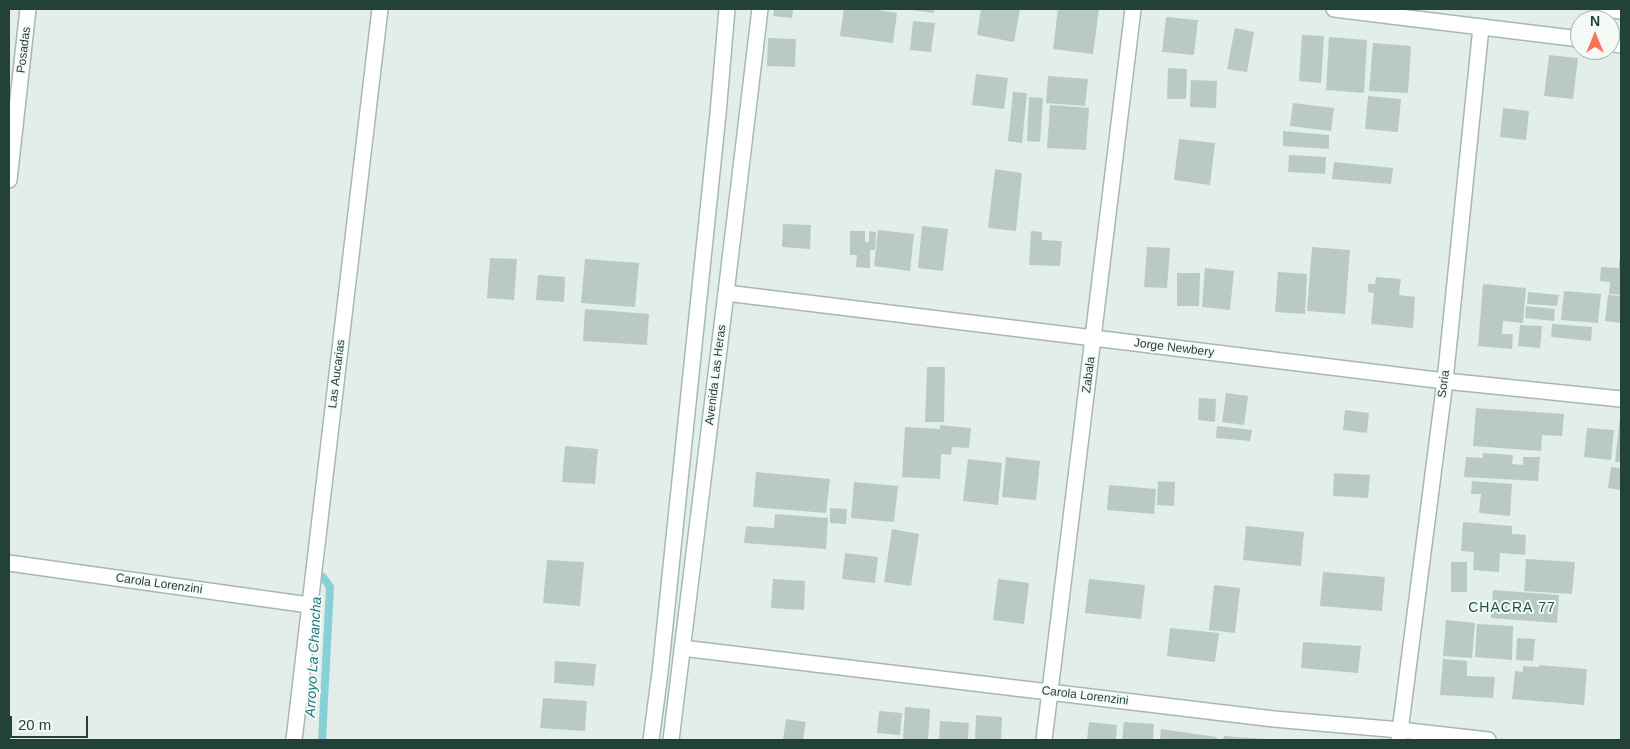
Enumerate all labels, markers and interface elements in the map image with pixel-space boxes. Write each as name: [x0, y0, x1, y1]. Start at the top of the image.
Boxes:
north arrow: [1570, 10, 1620, 60]
text: N: [1590, 13, 1600, 29]
street label: Posadas: [14, 26, 34, 74]
street label: Avenida Las Heras: [703, 324, 729, 426]
street label: Jorge Newbery: [1133, 336, 1215, 360]
street label: Las Aucarias: [326, 339, 348, 409]
street label: Zabala: [1080, 356, 1098, 394]
street label: Soria: [1435, 369, 1453, 399]
street label: Carola Lorenzini: [115, 571, 203, 597]
water label: Arroyo La Chancha: [302, 596, 326, 718]
district label: CHACRA 77: [1467, 600, 1557, 616]
street label: Carola Lorenzini: [1041, 684, 1129, 708]
scale bar: [12, 706, 90, 738]
text: 20 m: [18, 716, 51, 733]

